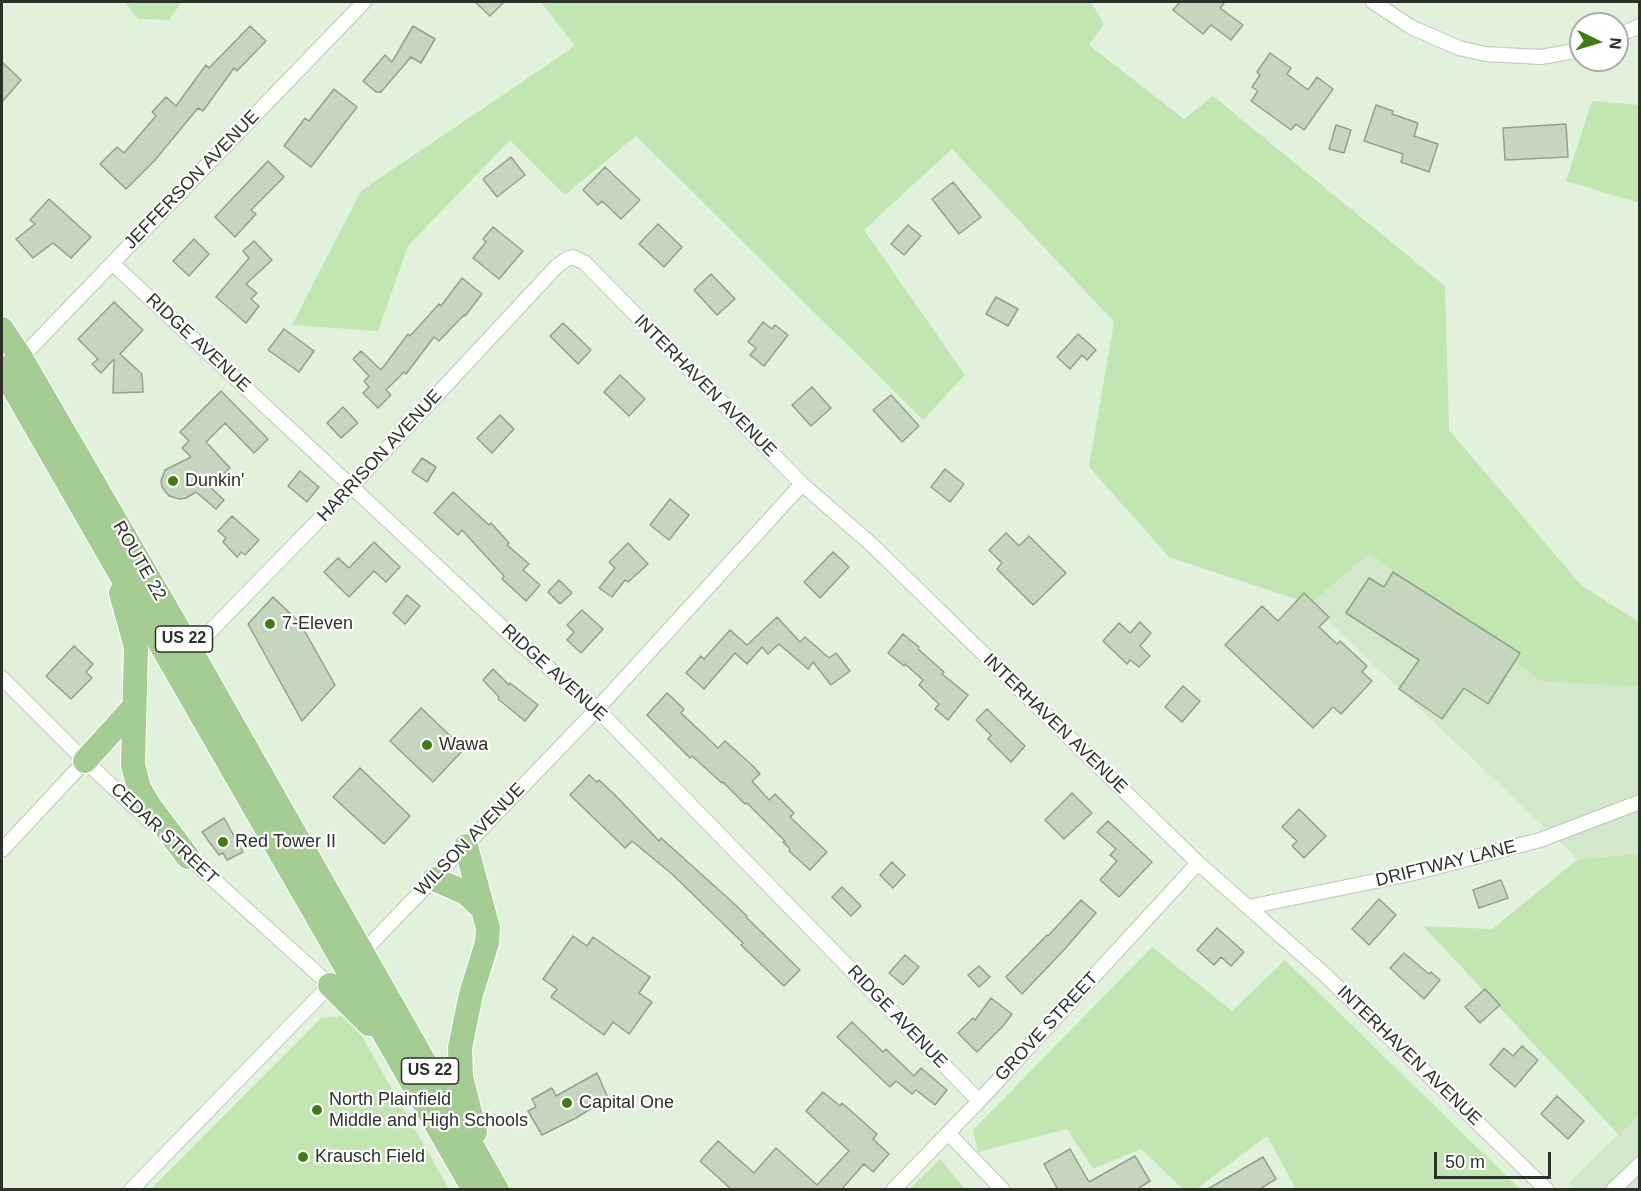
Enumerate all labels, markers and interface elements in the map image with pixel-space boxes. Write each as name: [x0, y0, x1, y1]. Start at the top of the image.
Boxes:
north arrow: [1569, 12, 1629, 72]
text: N: [1606, 37, 1624, 50]
street label: JEFFERSON AVENUE: [120, 106, 264, 254]
street label: RIDGE AVENUE: [141, 289, 255, 397]
street label: INTERHAVEN AVENUE: [629, 310, 781, 462]
street label: HARRISON AVENUE: [313, 385, 447, 527]
place label: Dunkin': [185, 470, 244, 492]
marker: Dunkin': [166, 474, 180, 488]
street label: ROUTE 22: [108, 517, 170, 605]
place label: 7-Eleven: [282, 613, 353, 635]
marker: 7-Eleven: [263, 617, 277, 631]
street label: RIDGE AVENUE: [497, 620, 611, 726]
road number: US 22: [156, 626, 213, 652]
street label: INTERHAVEN AVENUE: [978, 649, 1132, 799]
place label: Wawa: [439, 734, 488, 756]
marker: Wawa: [420, 738, 434, 752]
street label: CEDAR STREET: [106, 779, 222, 889]
street label: WILSON AVENUE: [411, 779, 529, 901]
place label: Red Tower II: [235, 831, 336, 853]
marker: Red Tower II: [216, 835, 230, 849]
street label: DRIFTWAY LANE: [1374, 836, 1518, 892]
street label: RIDGE AVENUE: [842, 961, 952, 1073]
street label: GROVE STREET: [991, 968, 1103, 1086]
street label: INTERHAVEN AVENUE: [1332, 981, 1486, 1131]
road number: US 22: [402, 1058, 458, 1084]
place label: North Plainfield Middle and High Schools: [329, 1089, 528, 1132]
place label: Capital One: [579, 1092, 674, 1114]
marker: Capital One: [560, 1096, 574, 1110]
marker: North Plainfield Middle and High Schools: [310, 1103, 324, 1117]
scale bar: [1437, 1140, 1554, 1178]
place label: Krausch Field: [315, 1146, 425, 1168]
marker: Krausch Field: [296, 1150, 310, 1164]
text: 50 m: [1445, 1152, 1485, 1172]

